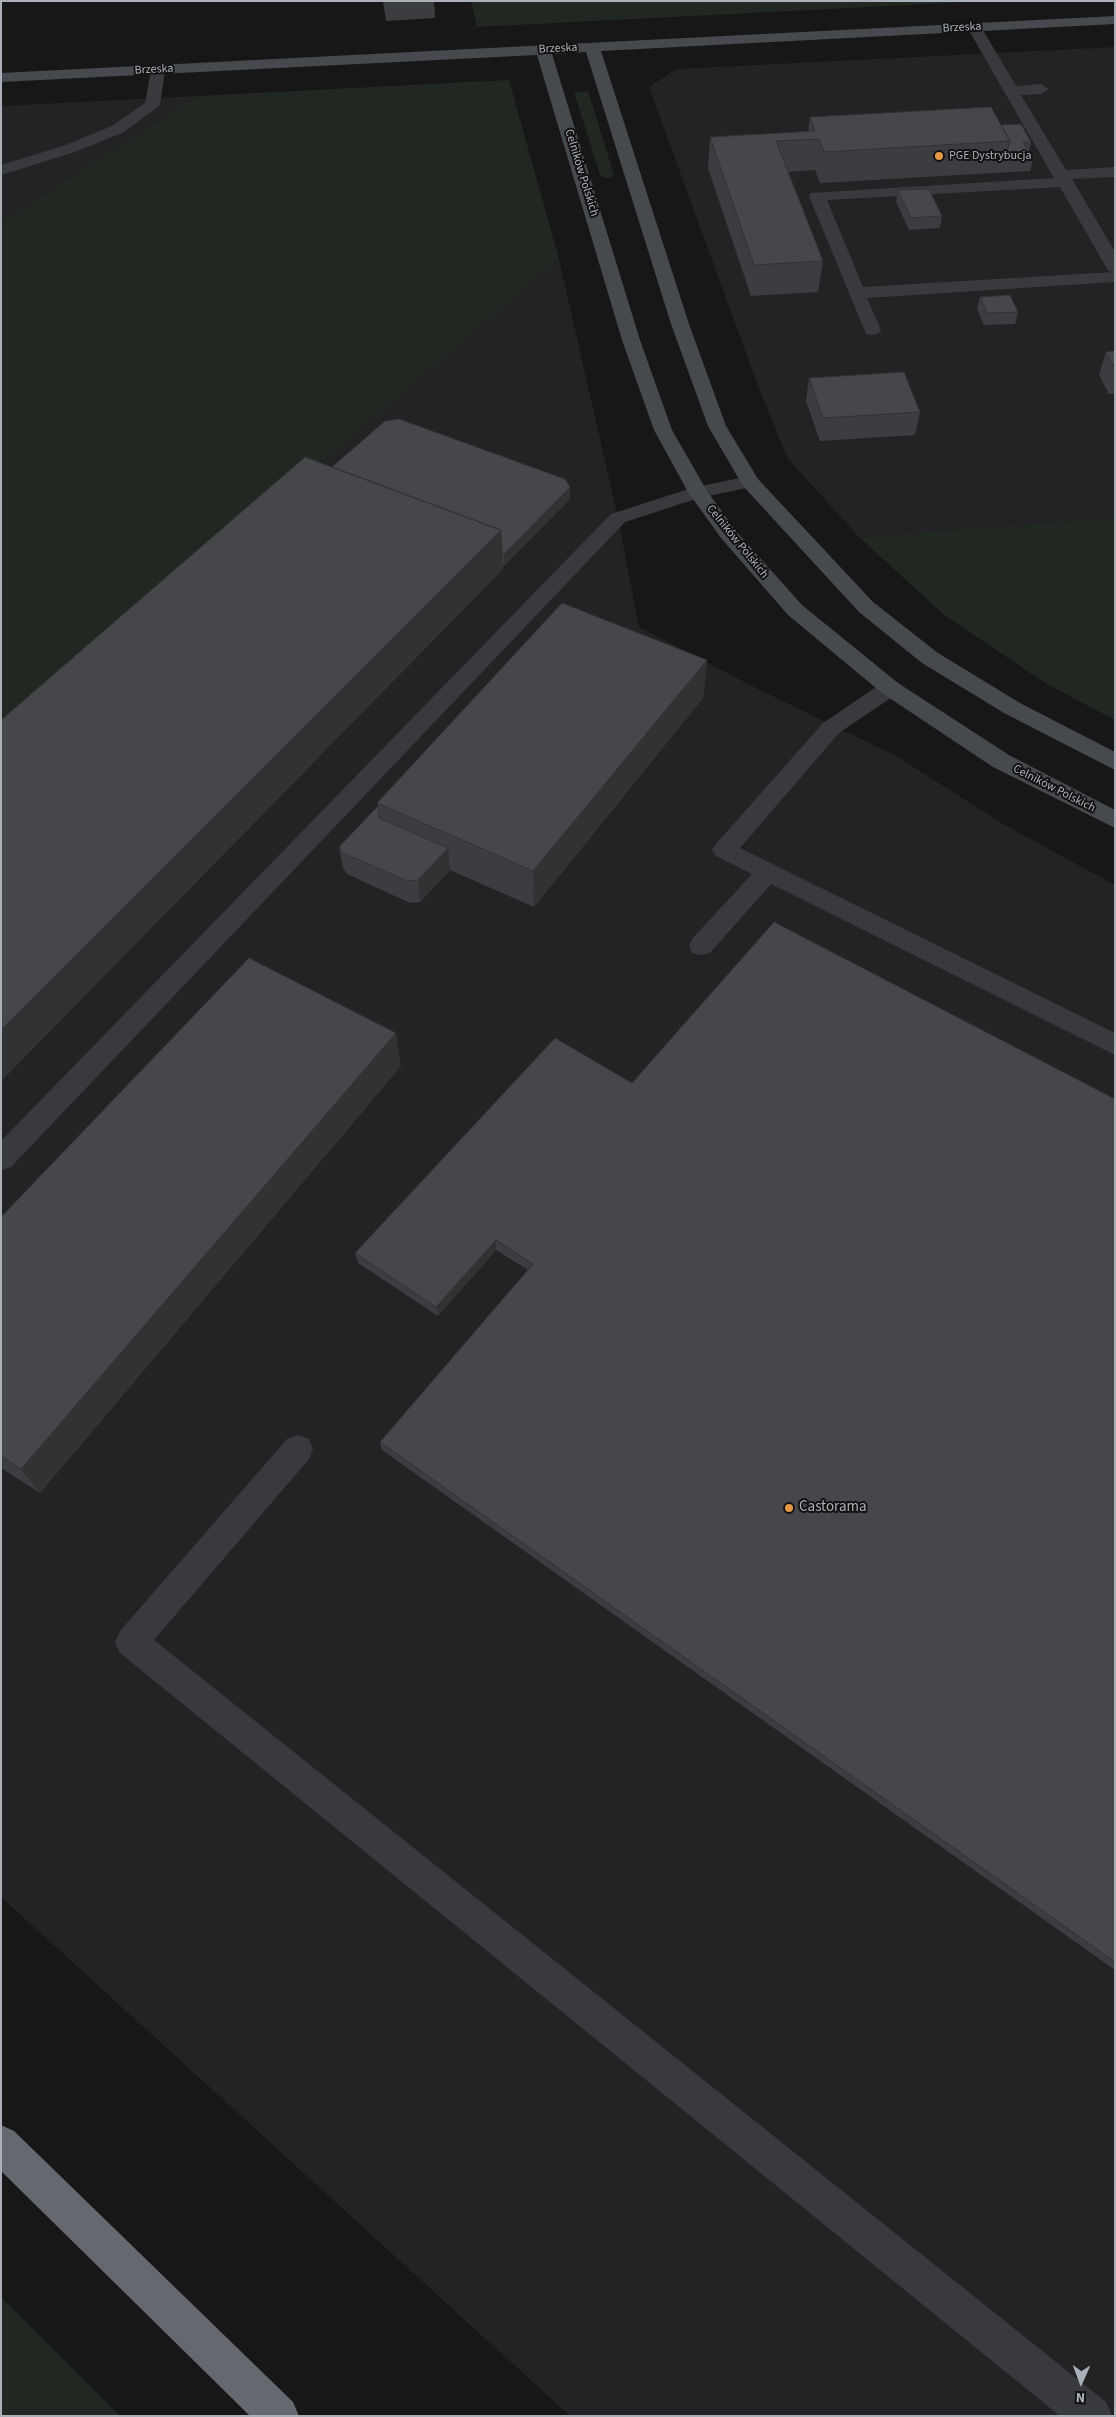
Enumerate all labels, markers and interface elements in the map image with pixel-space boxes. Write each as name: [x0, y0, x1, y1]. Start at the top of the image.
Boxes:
street label: Brzeska: [942, 20, 982, 36]
street label: Brzeska: [538, 41, 578, 57]
street label: Brzeska: [134, 62, 174, 78]
street label: Celników Polskich: [561, 128, 601, 218]
place label: PGE Dystrybucja: [949, 149, 1031, 163]
marker: PGE Dystrybucja: [933, 150, 945, 162]
street label: Celników Polskich: [703, 502, 771, 582]
street label: Celników Polskich: [1010, 762, 1098, 816]
place label: Castorama: [799, 1499, 867, 1517]
marker: Castorama: [783, 1502, 795, 1514]
north arrow: [1056, 2357, 1106, 2407]
text: N: [1075, 2387, 1085, 2407]

